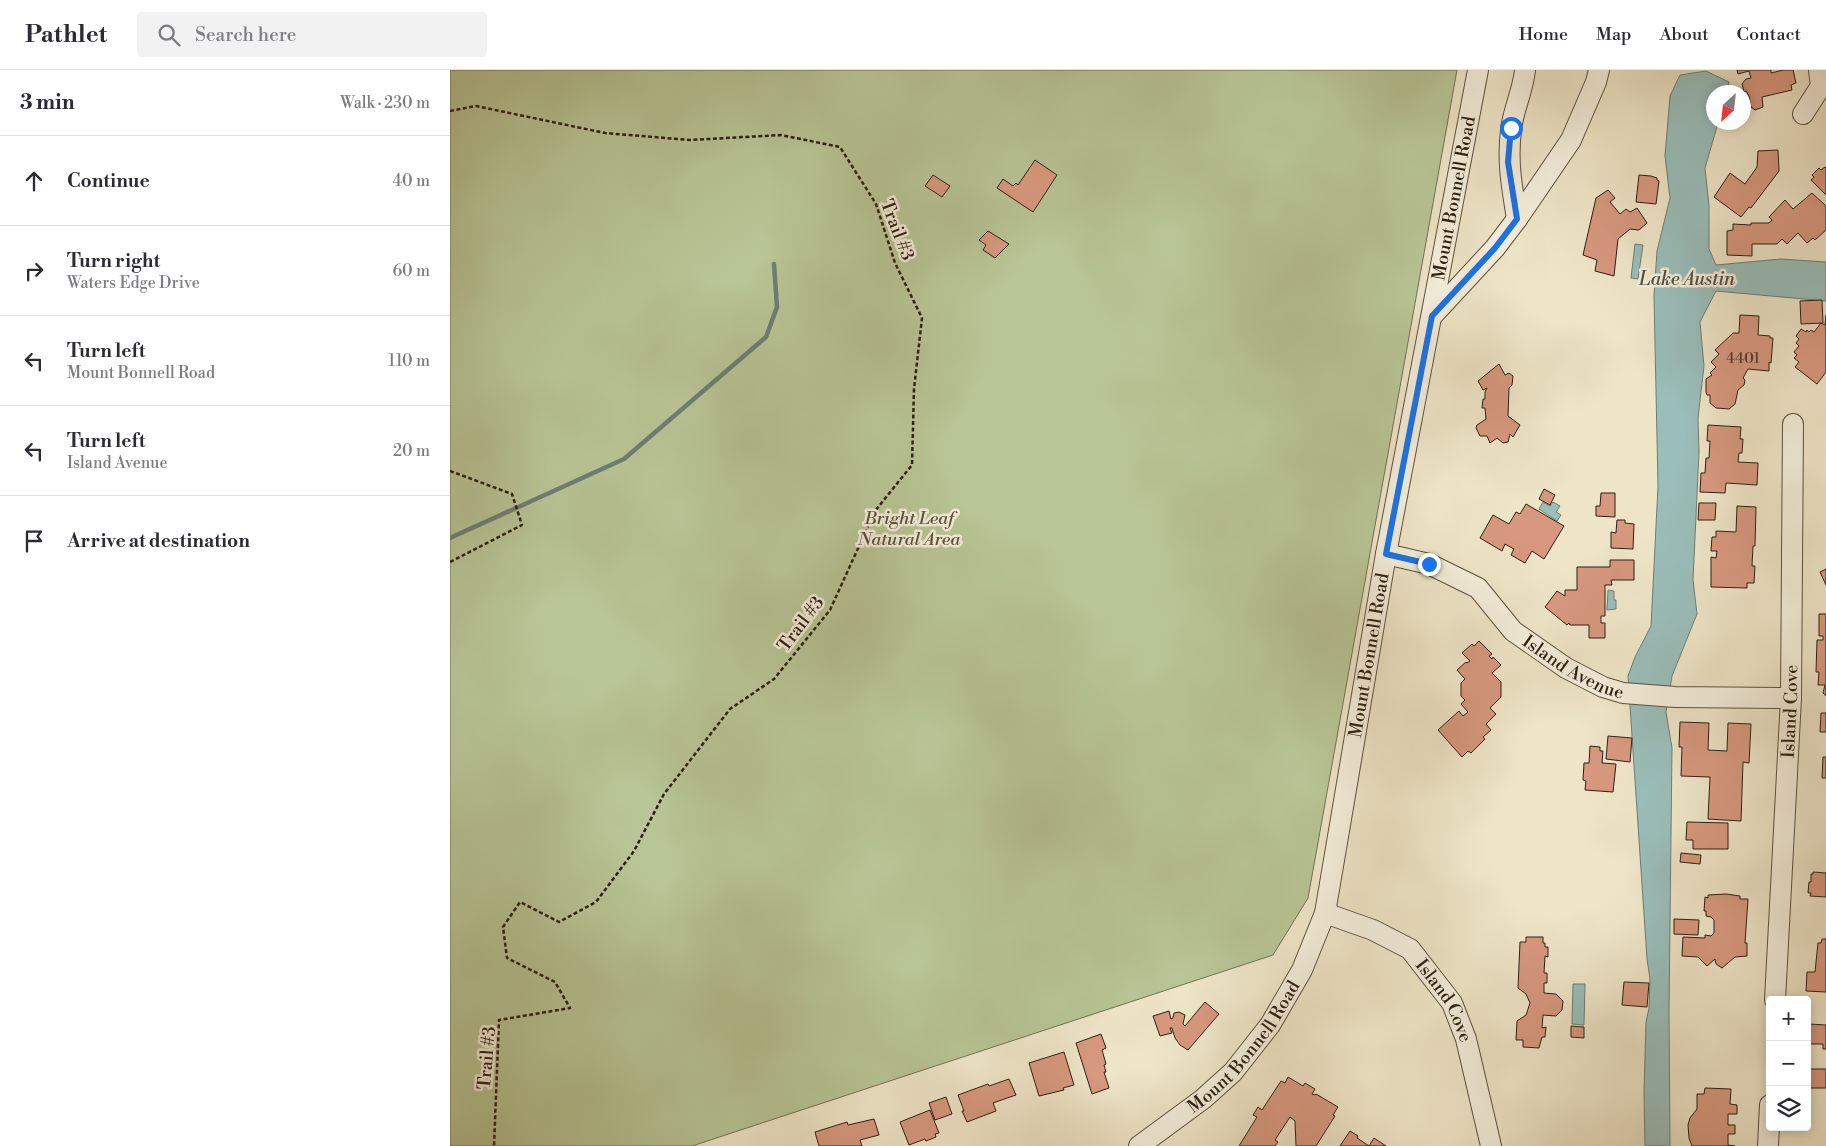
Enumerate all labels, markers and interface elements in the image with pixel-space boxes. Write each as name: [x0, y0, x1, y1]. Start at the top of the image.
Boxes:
search box: [137, 12, 487, 57]
text: Pathlet: [25, 20, 107, 50]
icon: search: [155, 21, 183, 49]
text: Search here: [195, 23, 296, 47]
text: Home: [1519, 23, 1568, 46]
text: Map: [1596, 23, 1632, 46]
text: About: [1660, 23, 1709, 46]
text: Contact: [1737, 23, 1801, 46]
north arrow: [1706, 85, 1751, 130]
text: 3 min: [20, 90, 75, 116]
text: Walk · 230 m: [340, 93, 430, 113]
street label: Mount Bonnell Road: [1427, 113, 1481, 282]
route start: [1500, 117, 1523, 140]
icon: ahead: [20, 167, 48, 195]
text: Continue: [67, 169, 150, 193]
text: 40 m: [393, 171, 430, 191]
street label: Trail #3: [875, 196, 919, 264]
text: Turn right: [67, 249, 160, 273]
icon: right: [20, 257, 48, 285]
text: 60 m: [392, 261, 430, 281]
water label: Lake Austin: [1638, 267, 1735, 291]
text: Waters Edge Drive: [67, 273, 200, 293]
text: Turn left: [67, 339, 146, 363]
icon: left: [20, 347, 48, 375]
house number: 4401: [1726, 349, 1761, 368]
text: 110 m: [388, 351, 430, 371]
text: Mount Bonnell Road: [67, 363, 215, 383]
text: Turn left: [67, 429, 146, 453]
icon: left: [20, 437, 48, 465]
text: 20 m: [393, 441, 430, 461]
text: Island Avenue: [67, 453, 168, 473]
park label: Bright Leaf Natural Area: [857, 507, 961, 551]
icon: arrive: [20, 527, 48, 555]
text: Arrive at destination: [67, 529, 250, 553]
route end: [1418, 553, 1441, 576]
street label: Mount Bonnell Road: [1343, 571, 1394, 739]
street label: Trail #3: [773, 592, 829, 656]
street label: Island Avenue: [1518, 630, 1627, 704]
street label: Island Cove: [1776, 664, 1803, 759]
street label: Island Cove: [1411, 954, 1478, 1045]
street label: Mount Bonnell Road: [1183, 976, 1305, 1118]
map controls: [1766, 996, 1811, 1131]
button: +: [1766, 996, 1811, 1041]
street label: Trail #3: [473, 1025, 501, 1091]
button: −: [1766, 1041, 1811, 1086]
button: layers: [1766, 1086, 1811, 1131]

